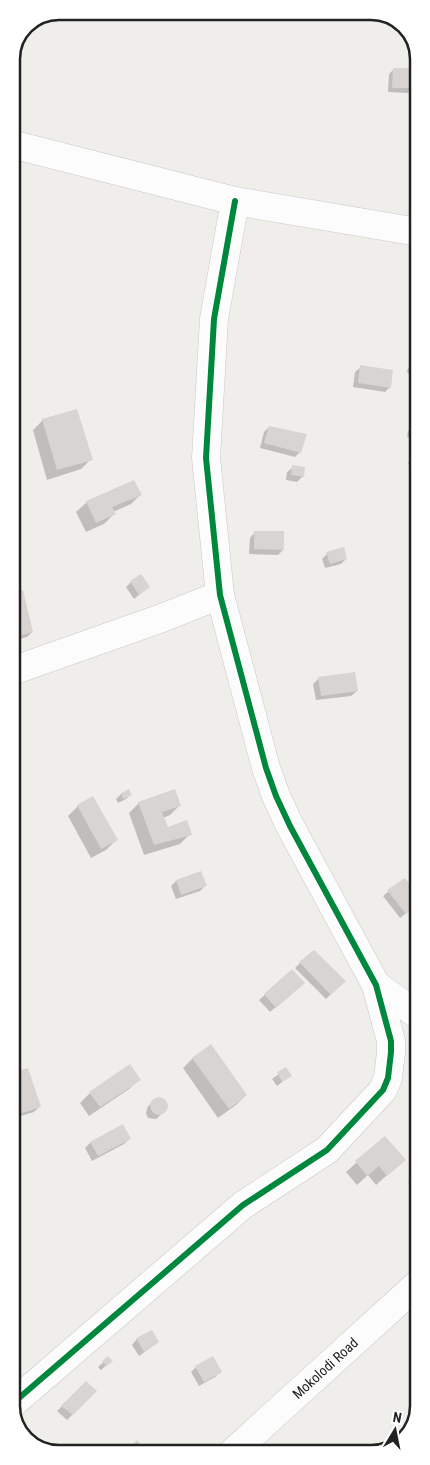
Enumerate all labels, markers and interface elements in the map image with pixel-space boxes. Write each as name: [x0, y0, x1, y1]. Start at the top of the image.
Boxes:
street label: Mokolodi Road: [289, 1334, 361, 1402]
north arrow: [370, 1405, 420, 1455]
text: N: [392, 1409, 403, 1426]

